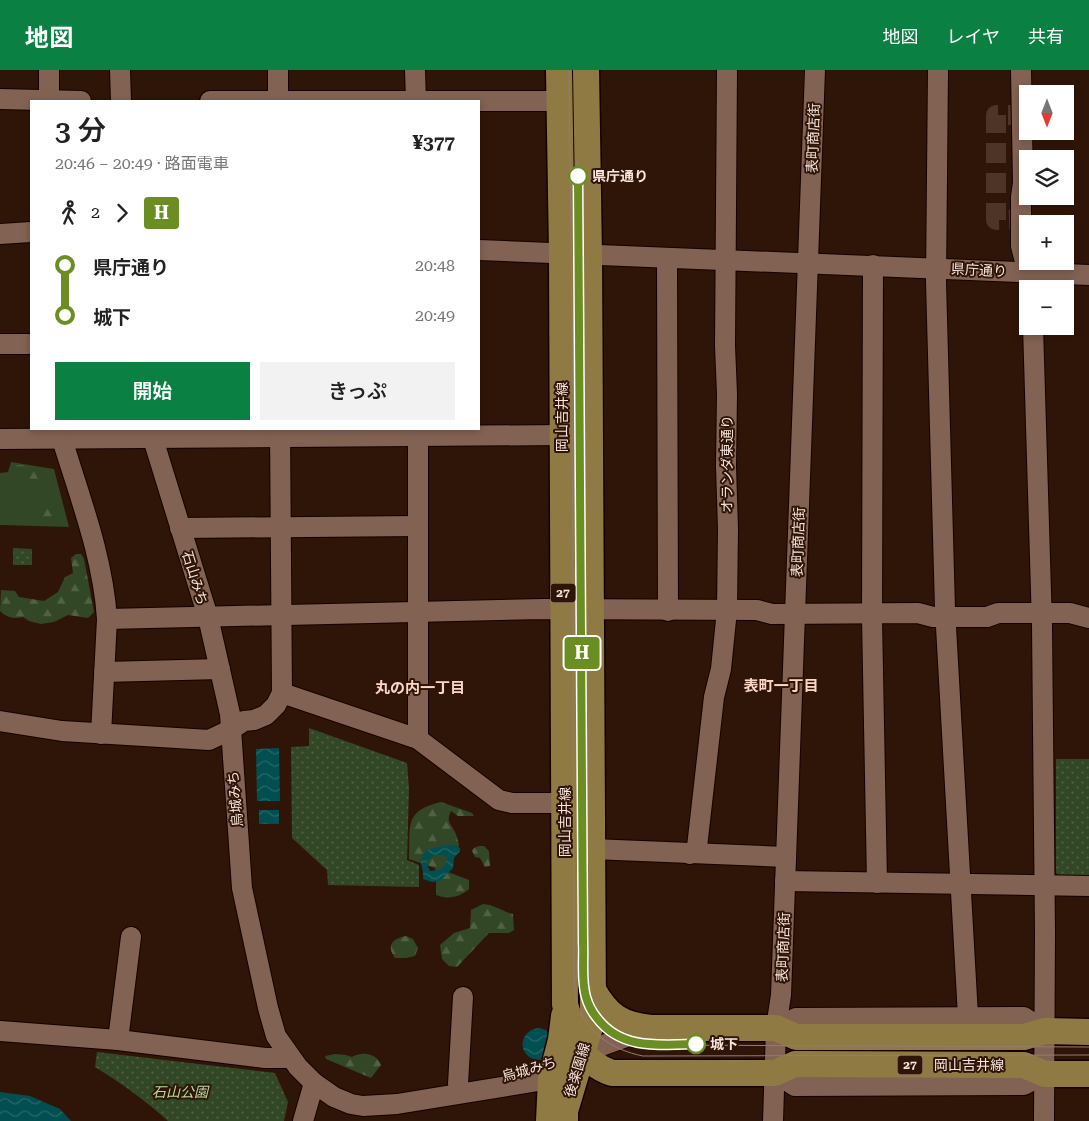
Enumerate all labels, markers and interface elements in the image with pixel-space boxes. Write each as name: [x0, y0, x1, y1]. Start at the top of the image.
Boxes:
text: 地図: [25, 24, 73, 52]
text: 地図: [883, 26, 919, 47]
text: レイヤ: [947, 26, 1000, 47]
text: 共有: [1028, 26, 1064, 47]
north arrow: [1019, 85, 1074, 140]
map controls: [1019, 85, 1074, 335]
street label: 表町商店街: [804, 103, 822, 173]
text: 3 分: [55, 114, 106, 147]
text: ¥377: [412, 131, 455, 154]
button: layers: [1019, 150, 1074, 205]
text: 20:46 – 20:49 · 路面電車: [55, 154, 229, 173]
marker: 県庁通り: [568, 166, 588, 186]
place label: 県庁通り: [592, 168, 648, 184]
icon: walk: [55, 199, 83, 227]
icon: forward: [108, 199, 136, 227]
text: H: [154, 202, 169, 223]
text: 2: [91, 203, 100, 222]
button: +: [1019, 215, 1074, 270]
text: 県庁通り: [93, 256, 169, 279]
text: 20:48: [415, 256, 455, 275]
street label: 県庁通り: [951, 261, 1007, 279]
button: −: [1019, 280, 1074, 335]
text: 城下: [93, 306, 131, 329]
text: 20:49: [415, 306, 455, 325]
button: 開始: [55, 362, 250, 420]
button: きっぷ: [260, 362, 455, 420]
street label: 岡山吉井線: [554, 382, 570, 452]
street label: オランダ東通り: [719, 415, 735, 513]
street label: 表町商店街: [789, 507, 807, 577]
street label: 石山みち: [179, 549, 211, 607]
road number: 27: [550, 584, 576, 602]
line badge: H: [566, 637, 598, 669]
text: H: [575, 642, 589, 663]
district label: 表町一丁目: [743, 677, 819, 695]
district label: 丸の内一丁目: [375, 679, 465, 697]
street label: 烏城みち: [225, 770, 245, 828]
street label: 岡山吉井線: [557, 787, 573, 857]
street label: 表町商店街: [774, 912, 792, 982]
marker: 城下: [686, 1034, 706, 1054]
place label: 城下: [710, 1036, 738, 1052]
street label: 後楽園線: [561, 1041, 593, 1099]
street label: 烏城みち: [500, 1054, 558, 1084]
road number: 27: [898, 1056, 922, 1074]
street label: 岡山吉井線: [934, 1057, 1004, 1073]
park label: 石山公園: [152, 1084, 210, 1100]

